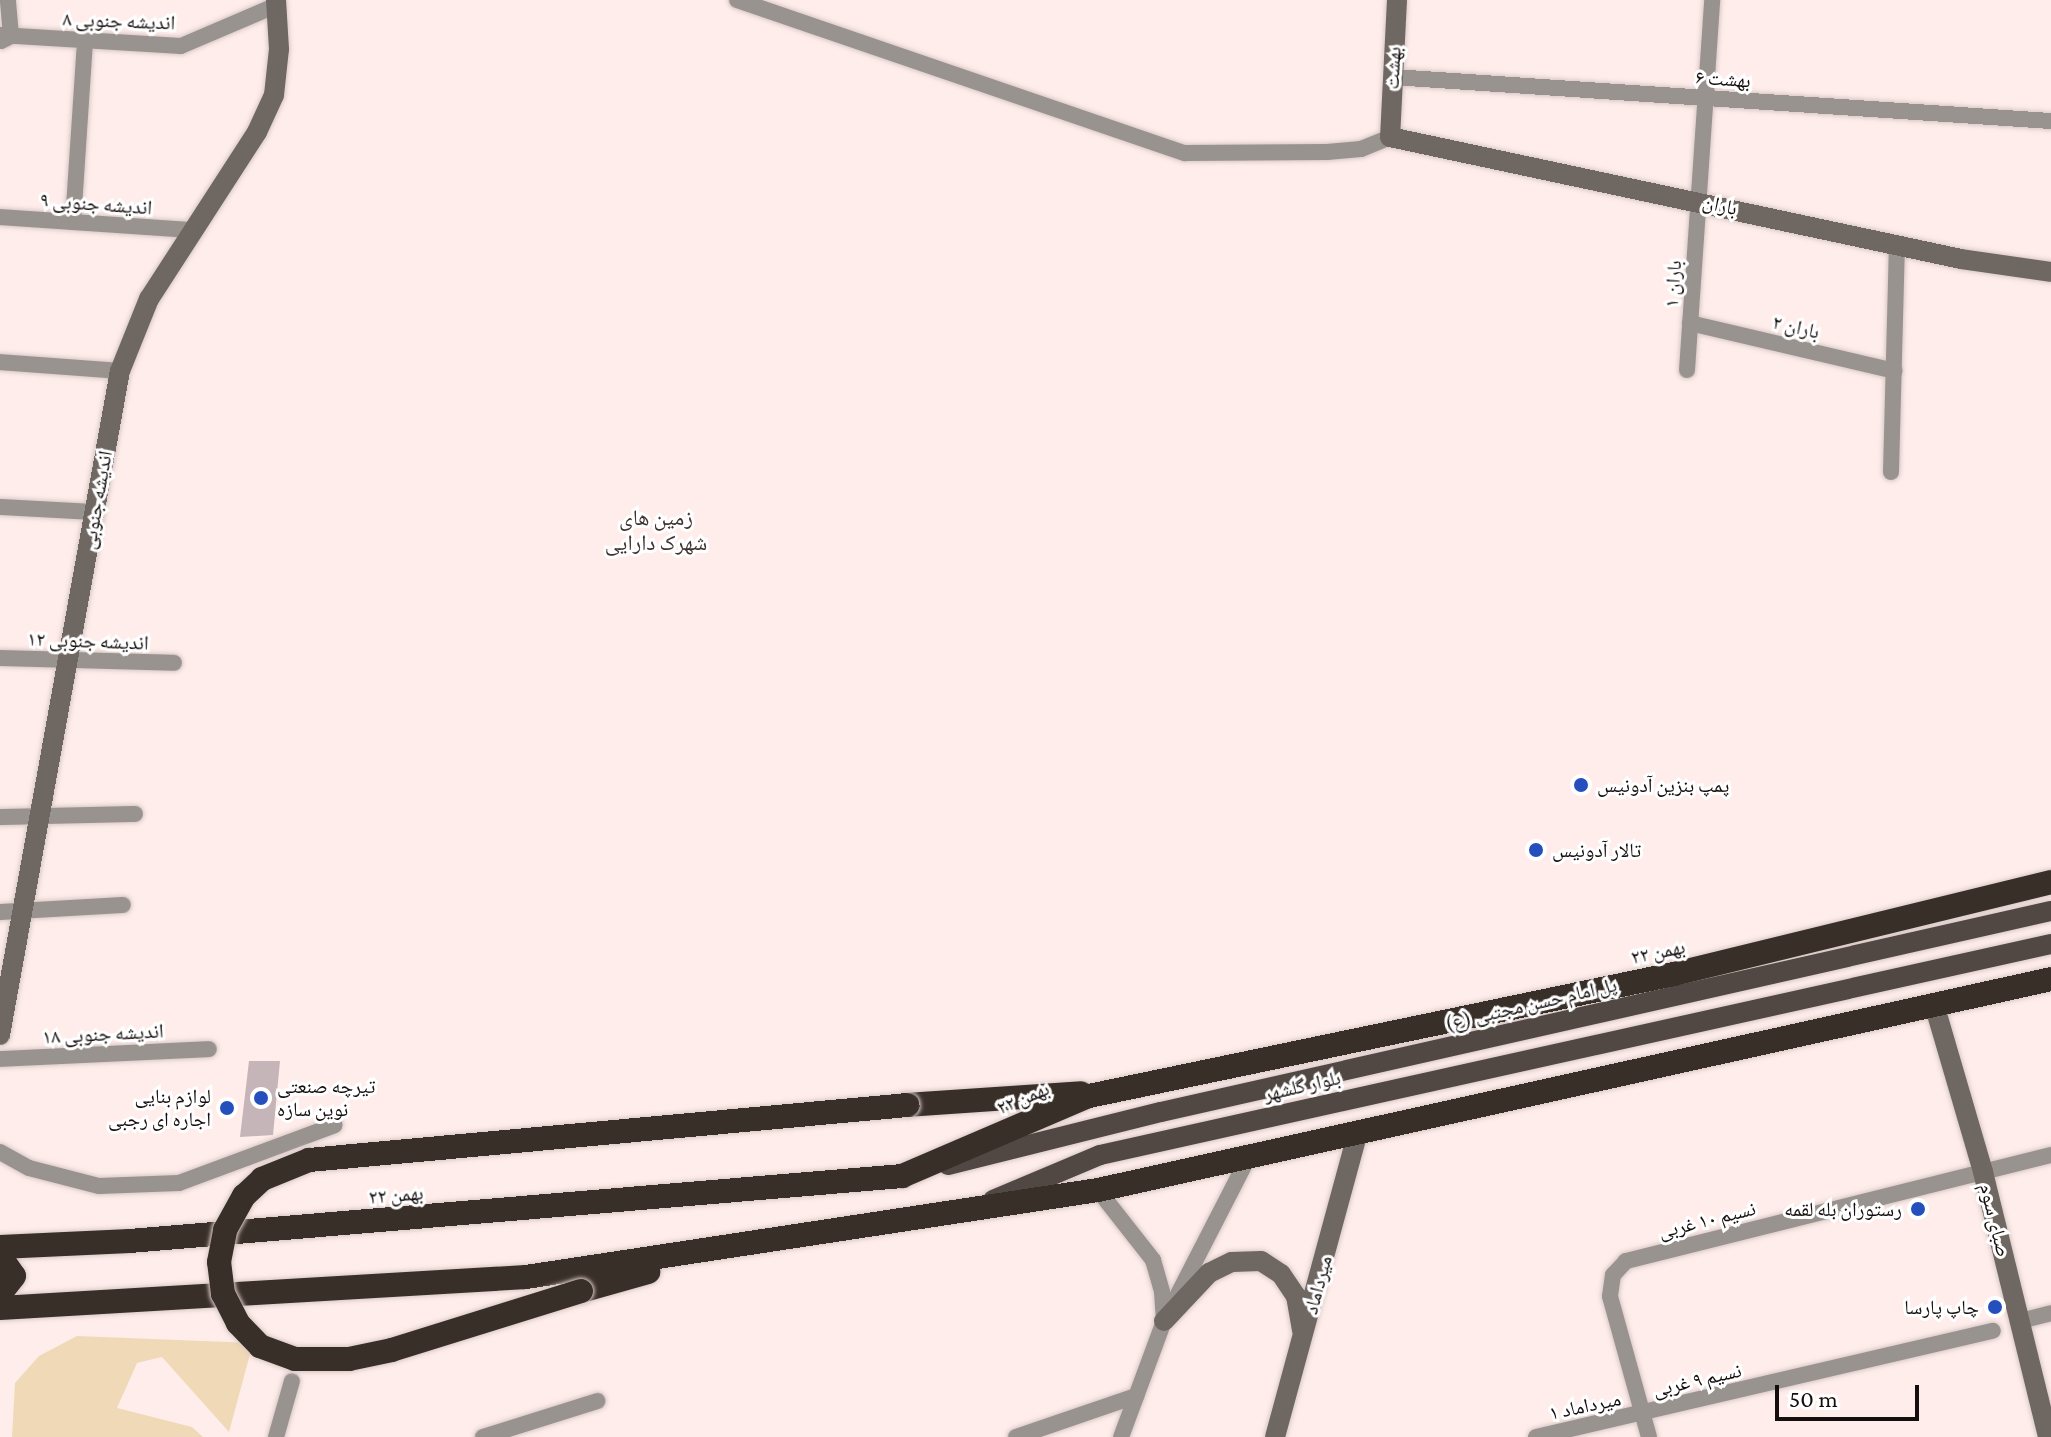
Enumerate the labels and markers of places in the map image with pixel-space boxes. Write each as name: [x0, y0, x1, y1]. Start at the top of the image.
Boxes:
place label: پمپ بنزین آدونیس: [1597, 773, 1729, 797]
marker: پمپ بنزین آدونیس: [1572, 776, 1590, 794]
place label: تالار آدونیس: [1552, 838, 1641, 862]
marker: تالار آدونیس: [1527, 841, 1545, 859]
place label: تیرچه صنعتی نوین سازه: [277, 1074, 375, 1121]
place label: لوازم بنایی اجاره ای رجبی: [108, 1084, 211, 1131]
marker: تیرچه صنعتی نوین سازه: [252, 1089, 270, 1107]
marker: لوازم بنایی اجاره ای رجبی: [218, 1099, 236, 1117]
place label: رستوران بله لقمه: [1784, 1197, 1902, 1221]
marker: رستوران بله لقمه: [1909, 1200, 1927, 1218]
place label: چاپ پارسا: [1904, 1295, 1979, 1319]
marker: چاپ پارسا: [1986, 1298, 2004, 1316]

